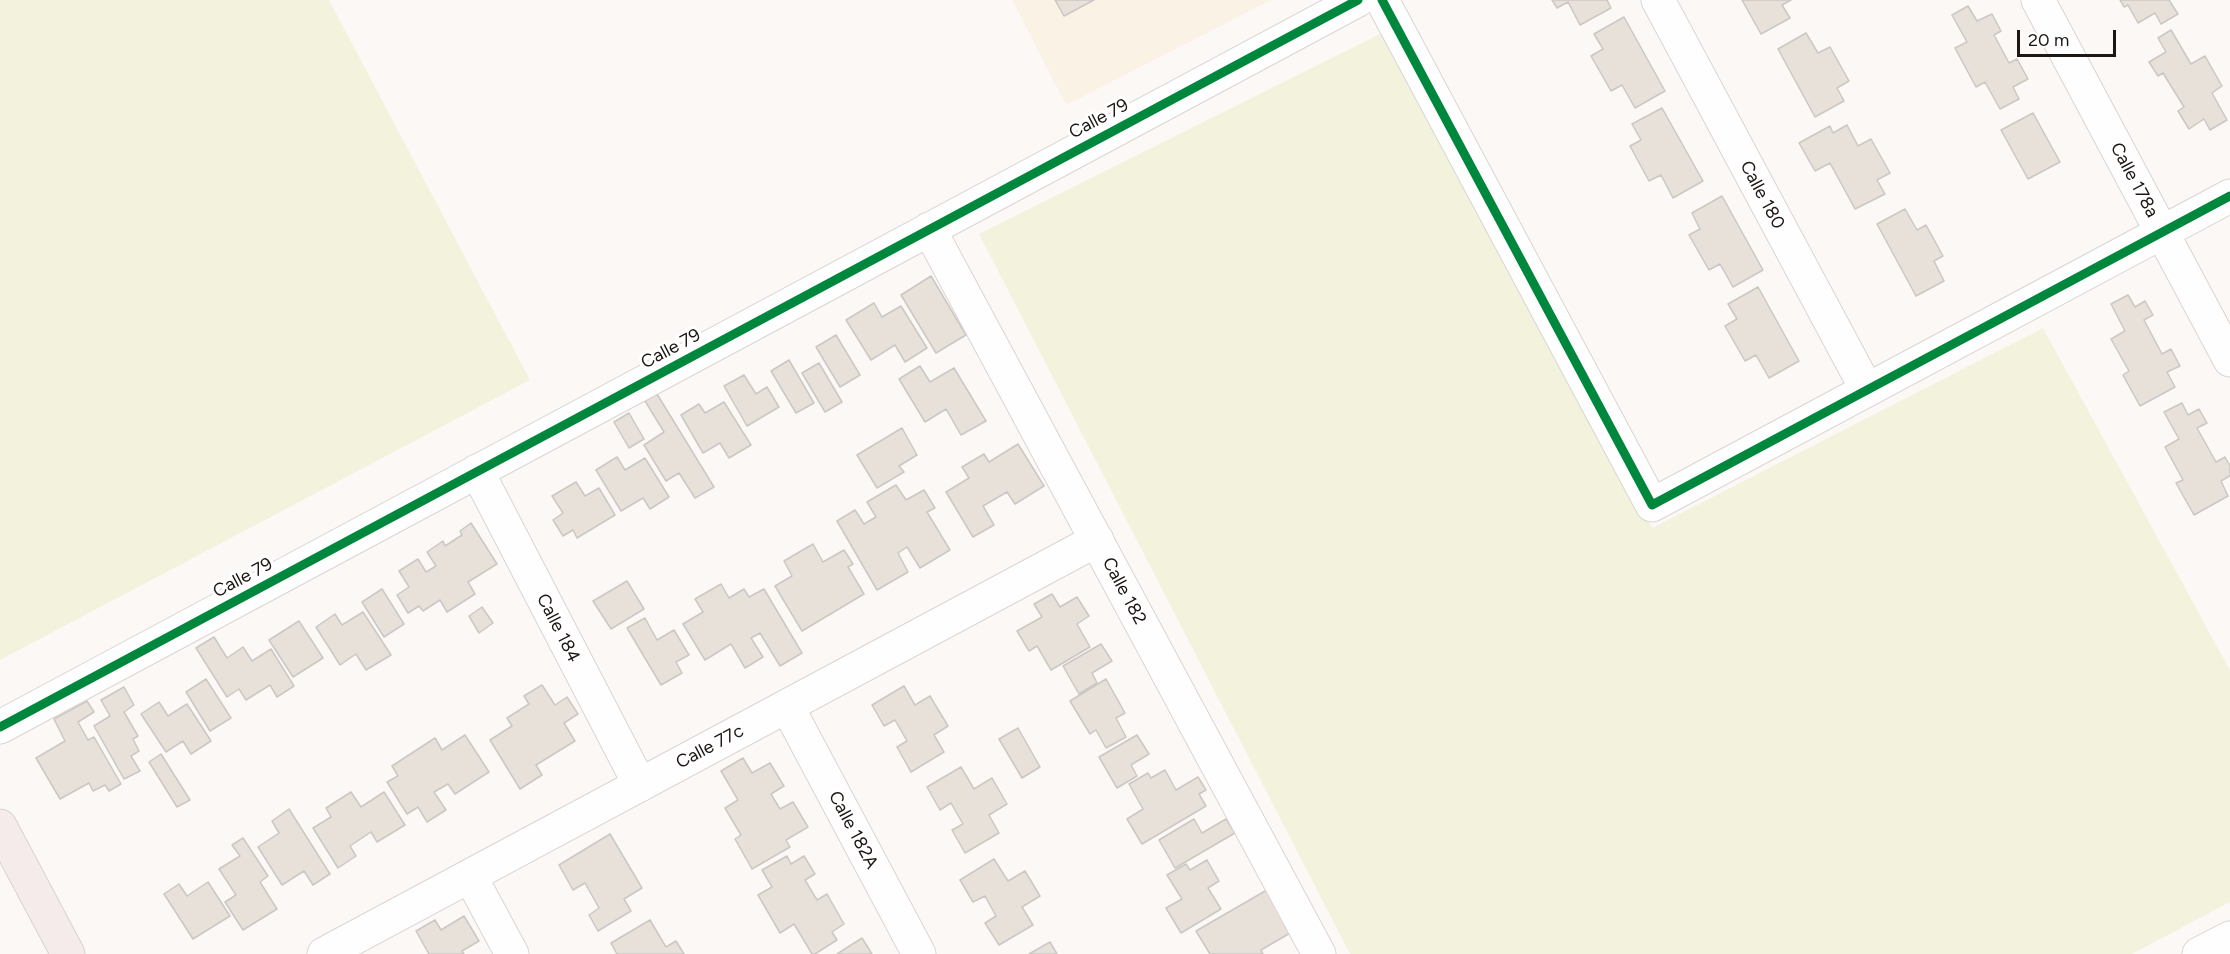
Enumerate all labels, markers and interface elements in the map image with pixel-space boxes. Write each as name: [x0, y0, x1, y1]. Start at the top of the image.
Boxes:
scale bar: [2020, 18, 2119, 56]
text: 20 m: [2028, 29, 2069, 51]
street label: Calle 79: [1066, 94, 1132, 144]
street label: Calle 178a: [2105, 139, 2163, 221]
street label: Calle 180: [1735, 157, 1789, 233]
street label: Calle 79: [638, 324, 704, 374]
street label: Calle 79: [210, 553, 276, 603]
street label: Calle 182: [1097, 554, 1151, 628]
street label: Calle 184: [532, 590, 584, 666]
street label: Calle 77c: [673, 720, 747, 774]
street label: Calle 182A: [823, 787, 883, 873]

